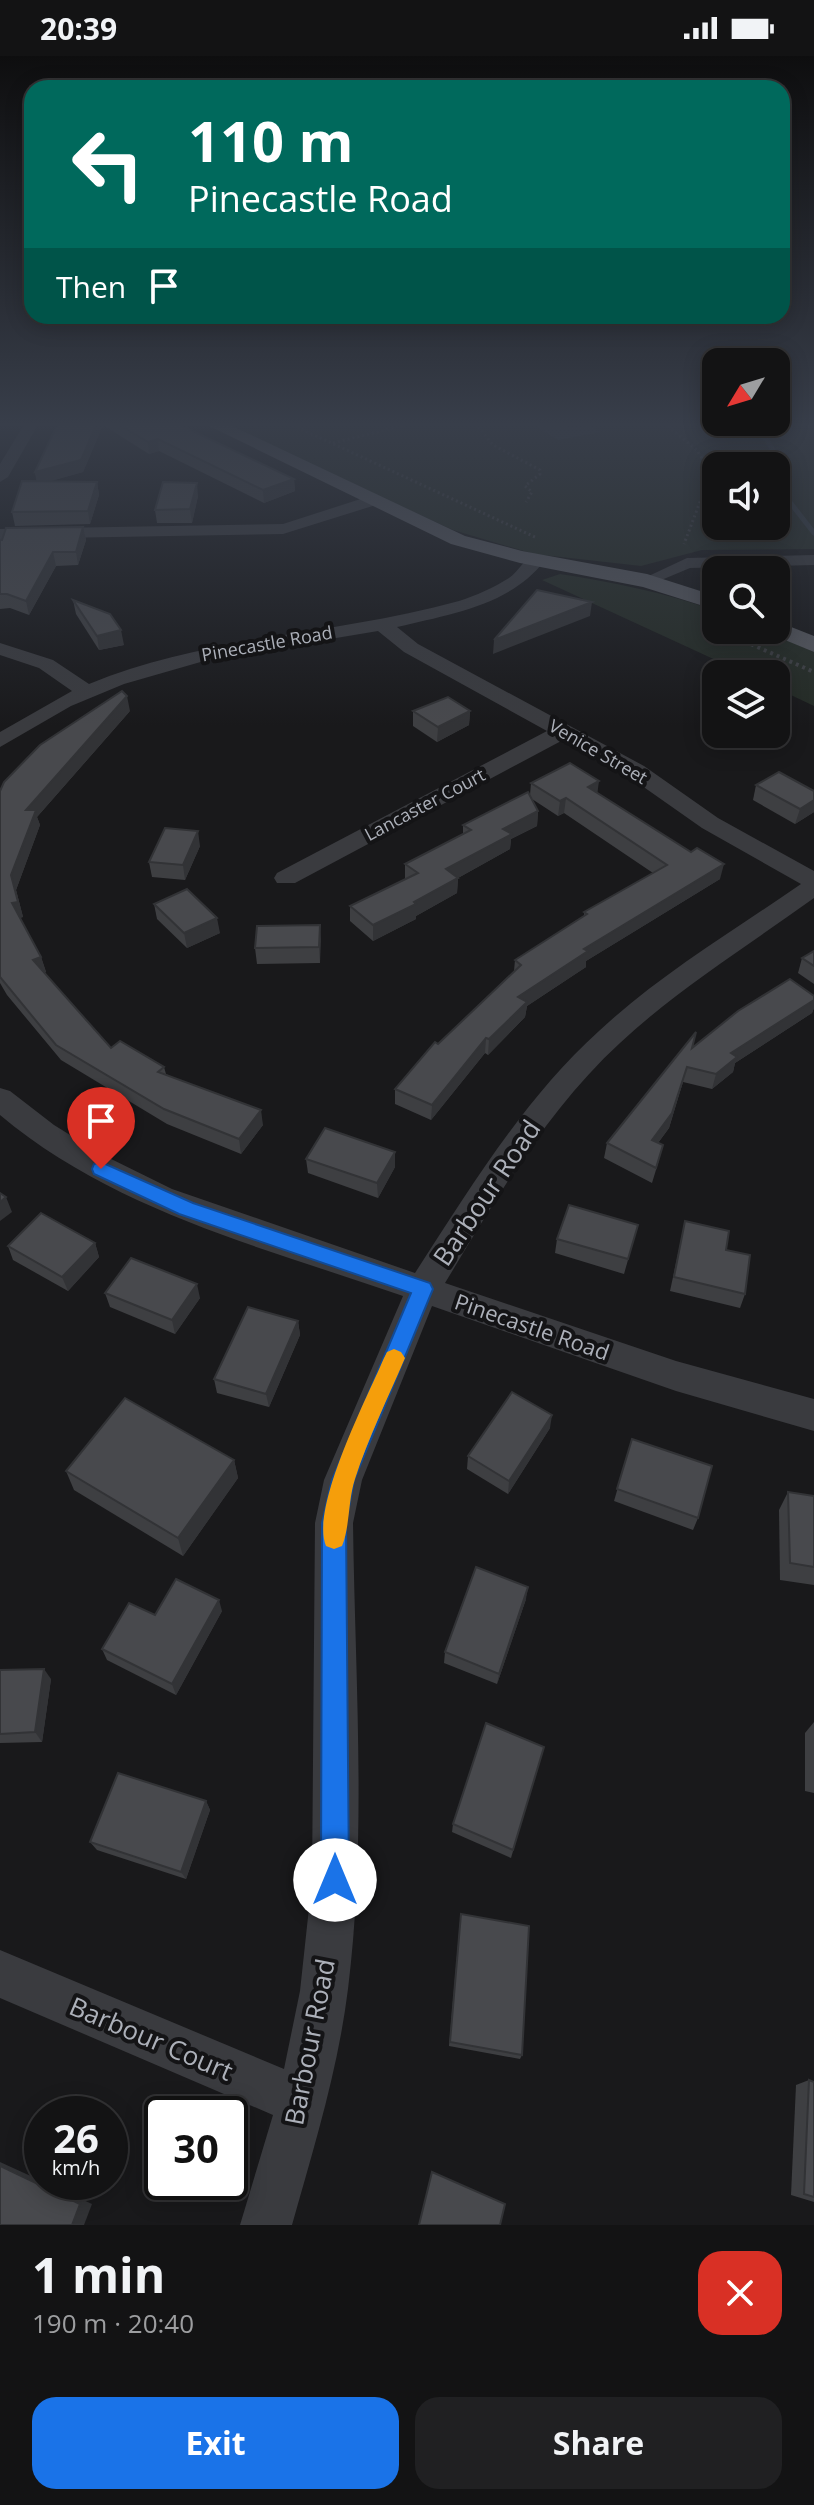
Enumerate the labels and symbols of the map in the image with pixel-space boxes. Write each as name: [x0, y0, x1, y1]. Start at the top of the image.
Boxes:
north arrow: [702, 348, 790, 436]
street label: Pinecastle Road: [200, 620, 334, 666]
street label: Venice Street: [545, 713, 652, 789]
street label: Lancaster Court: [360, 762, 489, 846]
pin: [67, 1087, 135, 1169]
street label: Barbour Road: [424, 1112, 548, 1272]
street label: Pinecastle Road: [451, 1286, 614, 1367]
position arrow: [293, 1838, 377, 1922]
street label: Barbour Road: [275, 1956, 343, 2128]
street label: Barbour Court: [64, 1987, 239, 2089]
speed limit sign: 30: [144, 2096, 248, 2200]

